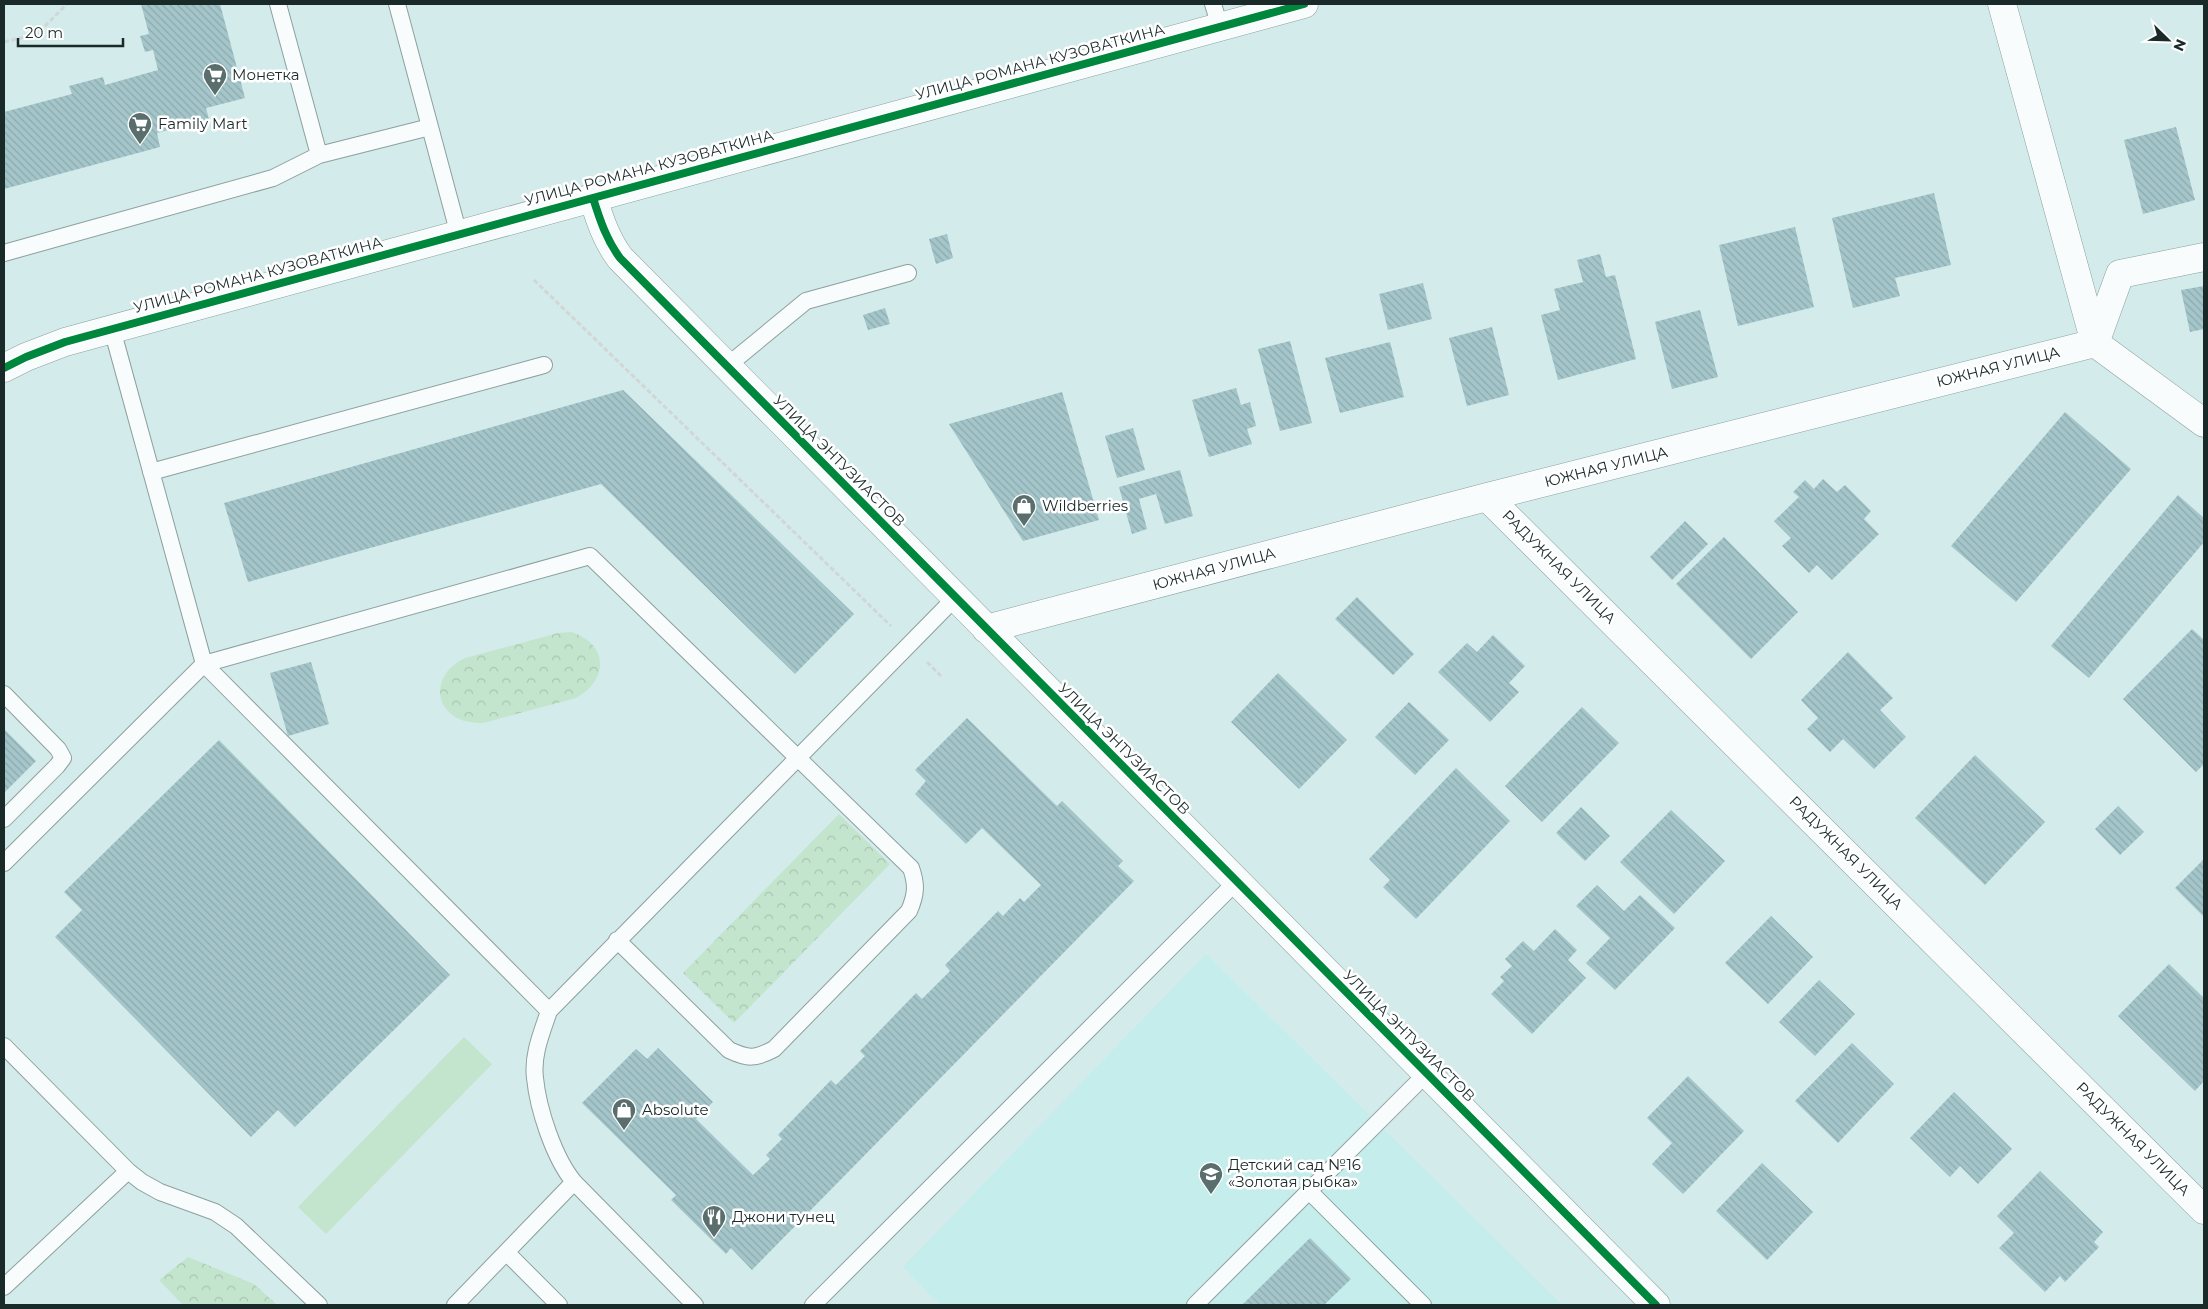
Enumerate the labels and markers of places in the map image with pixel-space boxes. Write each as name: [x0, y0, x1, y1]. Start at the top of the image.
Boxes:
supermarket icon: Монетка: [202, 62, 228, 96]
place label: Монетка: [232, 65, 299, 84]
supermarket icon: Family Mart: [127, 111, 153, 145]
place label: Family Mart: [158, 114, 248, 133]
shop icon: Wildberries: [1011, 493, 1037, 527]
place label: Wildberries: [1042, 496, 1128, 515]
shop icon: Absolute: [611, 1097, 637, 1131]
place label: Absolute: [642, 1100, 709, 1119]
place label: Детский сад №16 «Золотая рыбка»: [1228, 1155, 1361, 1191]
school or university icon: Детский сад №16 «Золотая рыбка»: [1198, 1161, 1224, 1195]
restaurant icon: Джони тунец: [701, 1204, 727, 1238]
place label: Джони тунец: [732, 1207, 835, 1226]

